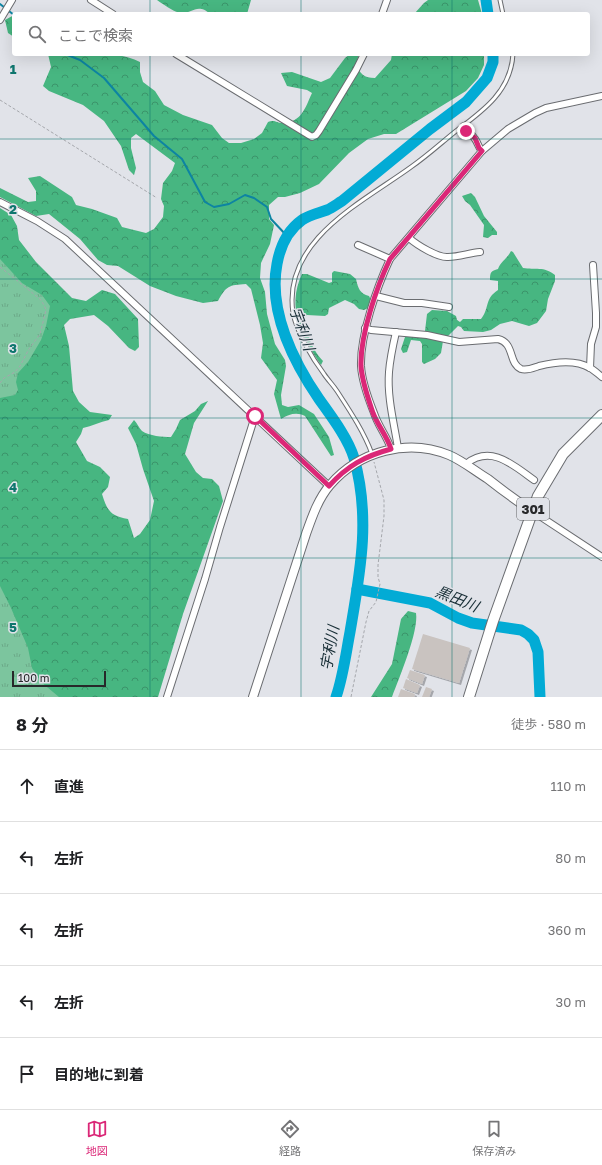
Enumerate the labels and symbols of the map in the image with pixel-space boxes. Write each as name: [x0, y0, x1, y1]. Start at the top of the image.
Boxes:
text: 1: [10, 61, 17, 77]
route end: [457, 122, 475, 140]
text: 2: [9, 201, 17, 217]
water label: 宇利川: [287, 304, 320, 355]
text: 3: [9, 340, 17, 356]
route start: [246, 407, 264, 425]
text: 4: [9, 479, 17, 495]
road number: 301: [517, 498, 549, 520]
water label: 黒田川: [433, 581, 483, 616]
text: 5: [9, 619, 17, 635]
water label: 宇利川: [316, 622, 342, 672]
scale bar: [12, 669, 106, 688]

